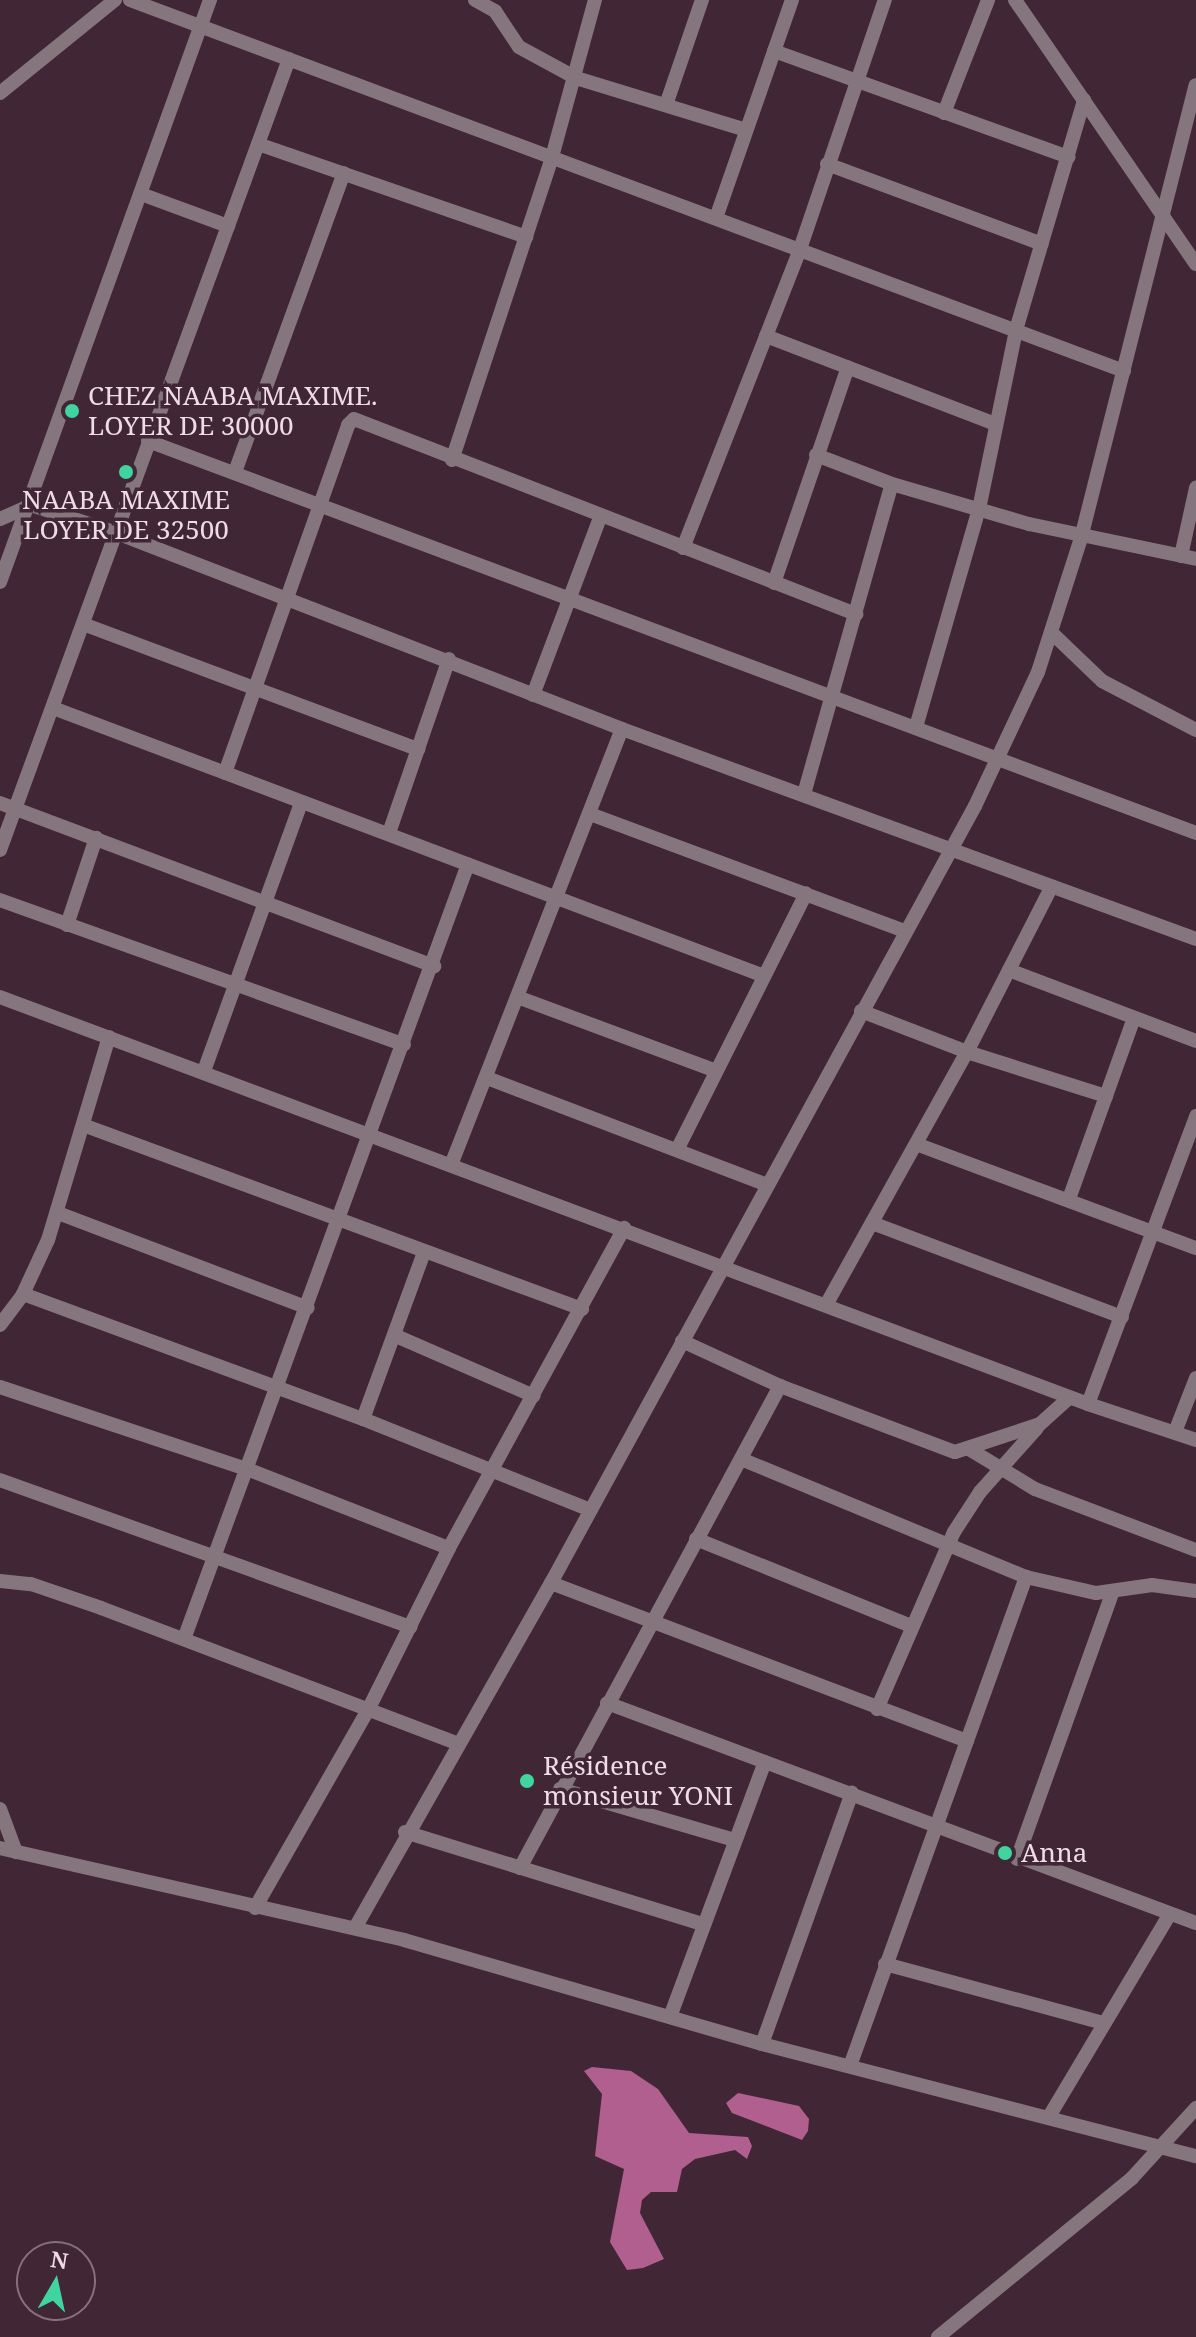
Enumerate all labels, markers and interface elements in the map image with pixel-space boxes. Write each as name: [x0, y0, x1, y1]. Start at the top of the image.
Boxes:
place label: CHEZ NAABA MAXIME. LOYER DE 30000: [88, 380, 378, 442]
marker: CHEZ NAABA MAXIME. LOYER DE 30000: [63, 402, 81, 420]
marker: NAABA MAXIME LOYER DE 32500: [117, 463, 135, 481]
place label: NAABA MAXIME LOYER DE 32500: [22, 484, 230, 546]
place label: Résidence monsieur YONI: [543, 1750, 733, 1812]
marker: Résidence monsieur YONI: [518, 1772, 536, 1790]
place label: Anna: [1021, 1837, 1088, 1869]
marker: Anna: [996, 1844, 1014, 1862]
north arrow: [16, 2241, 96, 2321]
text: N: [49, 2243, 70, 2275]

